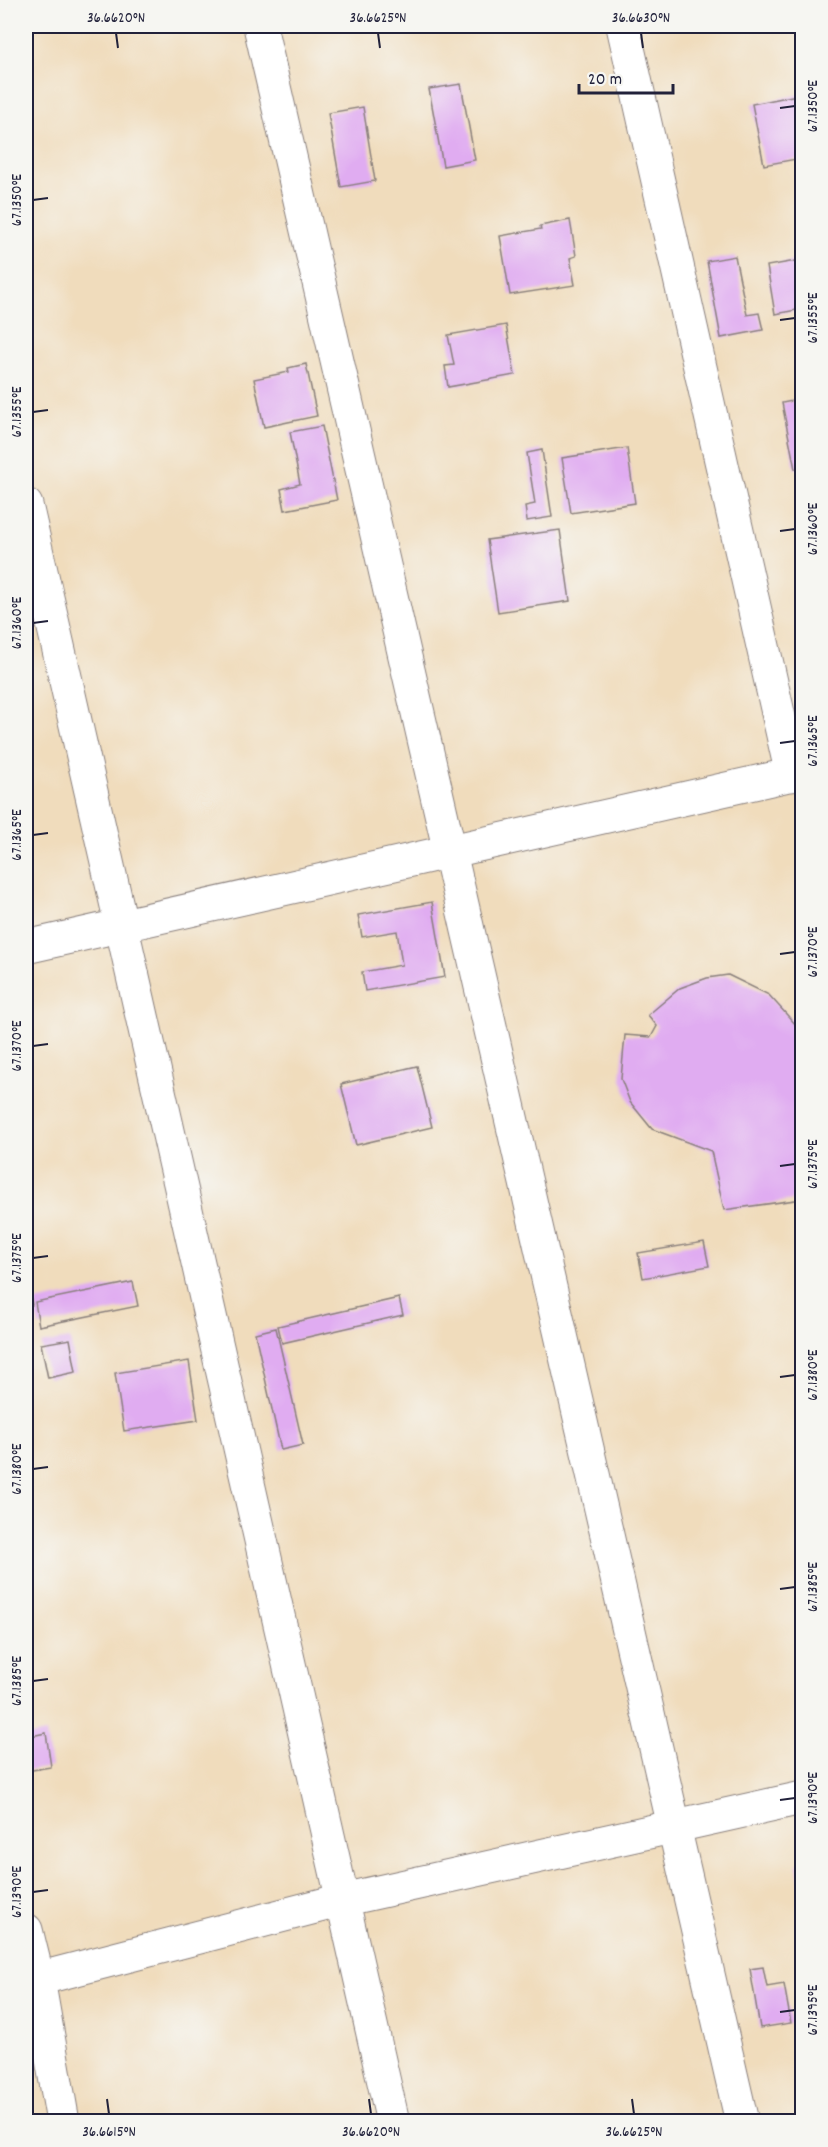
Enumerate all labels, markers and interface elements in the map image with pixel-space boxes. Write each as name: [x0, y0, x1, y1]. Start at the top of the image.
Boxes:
text: 36.6620°N: [87, 8, 145, 30]
text: 36.6625°N: [350, 8, 406, 30]
text: 36.6630°N: [612, 8, 670, 30]
scale bar: [579, 57, 674, 95]
text: 20 m: [588, 68, 622, 93]
text: 67.1350°E: [803, 80, 825, 132]
text: 67.1350°E: [7, 174, 29, 226]
text: 67.1355°E: [803, 292, 825, 344]
text: 67.1355°E: [7, 386, 29, 438]
text: 67.1360°E: [803, 502, 825, 555]
text: 67.1360°E: [7, 596, 29, 649]
text: 67.1365°E: [803, 715, 825, 767]
text: 67.1365°E: [7, 809, 29, 861]
text: 67.1370°E: [803, 926, 825, 978]
text: 67.1370°E: [7, 1020, 29, 1072]
text: 67.1375°E: [803, 1139, 825, 1189]
text: 67.1375°E: [7, 1233, 29, 1283]
text: 67.1380°E: [803, 1349, 825, 1401]
text: 67.1380°E: [7, 1443, 29, 1495]
text: 67.1385°E: [803, 1562, 825, 1612]
text: 67.1385°E: [7, 1656, 29, 1706]
text: 67.1390°E: [803, 1772, 825, 1824]
text: 67.1390°E: [7, 1866, 29, 1918]
text: 67.1395°E: [803, 1984, 825, 2035]
text: 36.6615°N: [82, 2122, 136, 2144]
text: 36.6620°N: [342, 2122, 400, 2144]
text: 36.6625°N: [606, 2122, 662, 2144]

